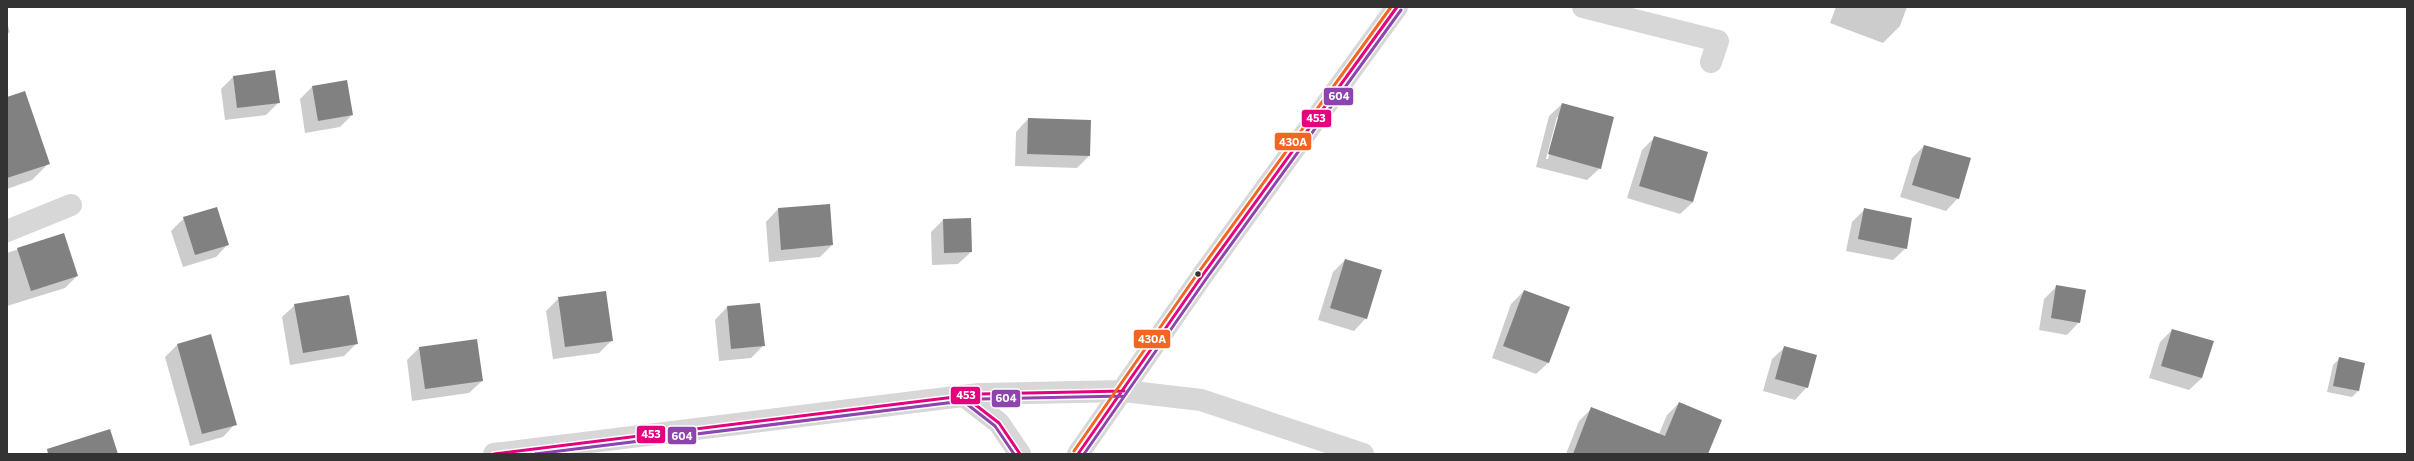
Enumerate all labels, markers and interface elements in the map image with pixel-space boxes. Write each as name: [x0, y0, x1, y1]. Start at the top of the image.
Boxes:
line badge: 604: [1323, 87, 1354, 106]
text: 604: [1329, 89, 1350, 102]
line badge: 453: [1301, 109, 1332, 128]
text: 453: [1306, 111, 1326, 124]
line badge: 430А: [1274, 132, 1312, 151]
text: 430А: [1279, 135, 1307, 148]
unlabelled marker: [1193, 269, 1203, 279]
line badge: 430А: [1133, 329, 1171, 349]
text: 430А: [1138, 332, 1166, 345]
line badge: 453: [950, 386, 981, 405]
text: 453: [956, 388, 976, 401]
line badge: 604: [991, 389, 1021, 408]
text: 604: [996, 391, 1017, 404]
line badge: 453: [636, 425, 666, 444]
line badge: 604: [667, 426, 697, 445]
text: 453: [641, 427, 661, 440]
text: 604: [672, 429, 693, 442]

